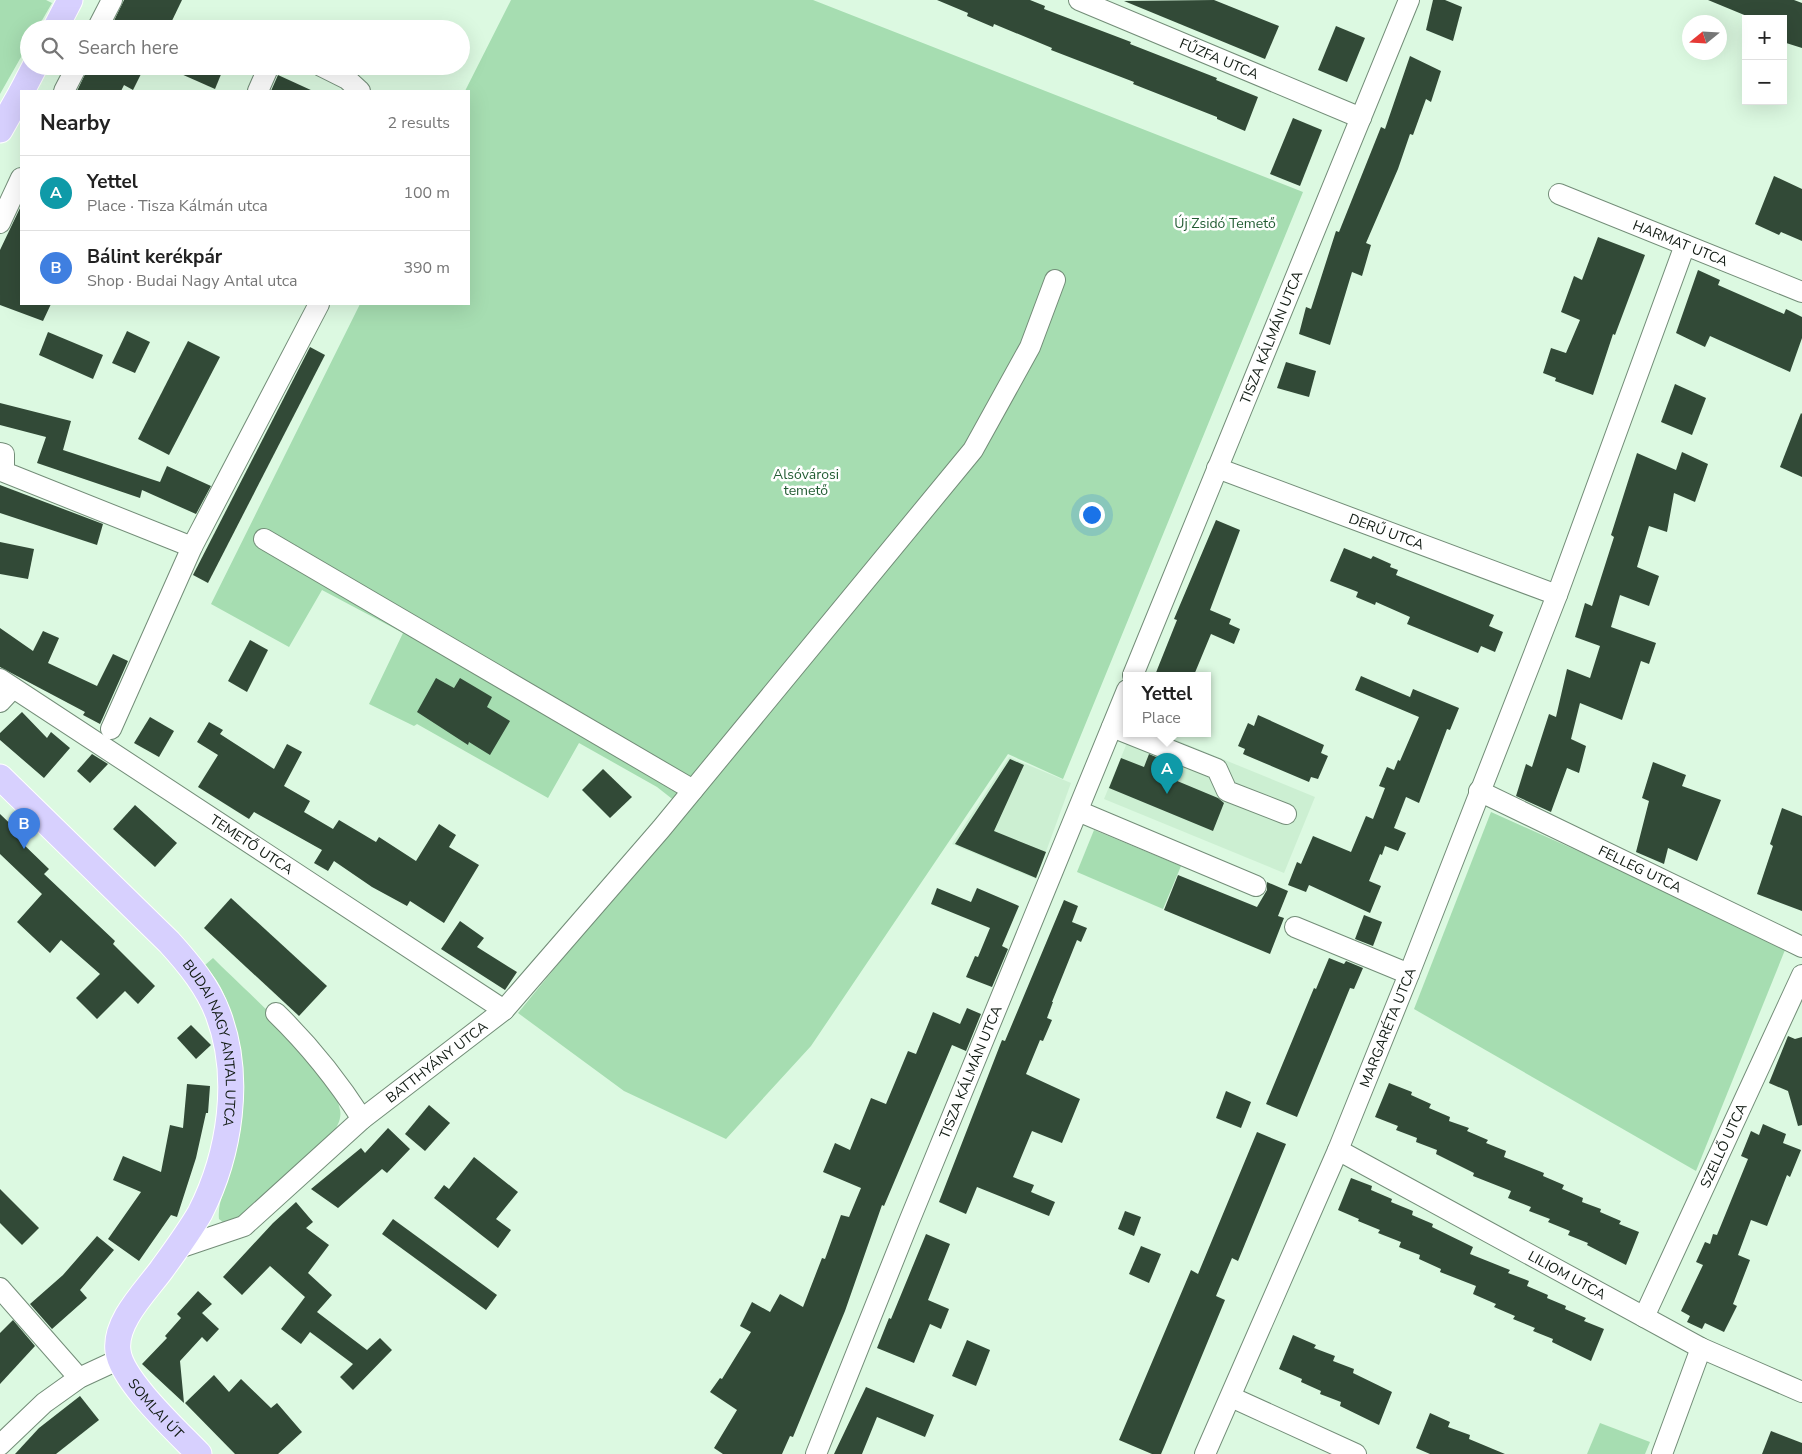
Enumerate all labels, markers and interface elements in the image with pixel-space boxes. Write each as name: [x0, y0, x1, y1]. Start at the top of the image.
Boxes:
north arrow: [1682, 15, 1727, 60]
map controls: [1742, 15, 1787, 105]
button: +: [1742, 15, 1787, 60]
search box: [20, 20, 470, 75]
icon: search: [38, 34, 66, 62]
street label: FŰZFA UTCA: [1177, 34, 1262, 84]
text: Search here: [78, 35, 179, 61]
button: −: [1742, 60, 1787, 105]
text: Nearby: [40, 109, 110, 137]
text: 2 results: [388, 112, 450, 134]
text: Yettel: [87, 169, 138, 195]
text: A: [50, 182, 62, 204]
text: 100 m: [403, 182, 450, 204]
text: Place · Tisza Kálmán utca: [87, 195, 268, 217]
park label: Új Zsidó Temető: [1174, 214, 1276, 233]
street label: HARMAT UTCA: [1630, 215, 1731, 271]
text: Bálint kerékpár: [87, 244, 222, 270]
text: B: [50, 257, 62, 279]
text: 390 m: [403, 257, 450, 279]
street label: TISZA KÁLMÁN UTCA: [1235, 268, 1307, 407]
text: Shop · Budai Nagy Antal utca: [87, 270, 297, 292]
park label: Alsóvárosi temető: [773, 465, 839, 500]
your location: [1079, 502, 1105, 528]
street label: DERŰ UTCA: [1346, 509, 1427, 554]
popup: [1123, 672, 1211, 737]
text: Yettel: [1142, 681, 1192, 707]
text: Place: [1142, 707, 1181, 729]
pin: A: [1151, 753, 1183, 794]
pin: B: [8, 808, 40, 849]
street label: TEMETŐ UTCA: [206, 810, 297, 879]
street label: FELLEG UTCA: [1595, 841, 1685, 897]
street label: BUDAI NAGY ANTAL UTCA: [178, 955, 240, 1128]
street label: MARGARÉTA UTCA: [1355, 965, 1420, 1090]
street label: TISZA KÁLMÁN UTCA: [935, 1003, 1006, 1141]
street label: BATTHYÁNY UTCA: [382, 1017, 491, 1107]
street label: SZELLŐ UTCA: [1695, 1100, 1751, 1191]
street label: LILIOM UTCA: [1525, 1246, 1610, 1304]
street label: SOMLAI ÚT: [124, 1374, 188, 1443]

